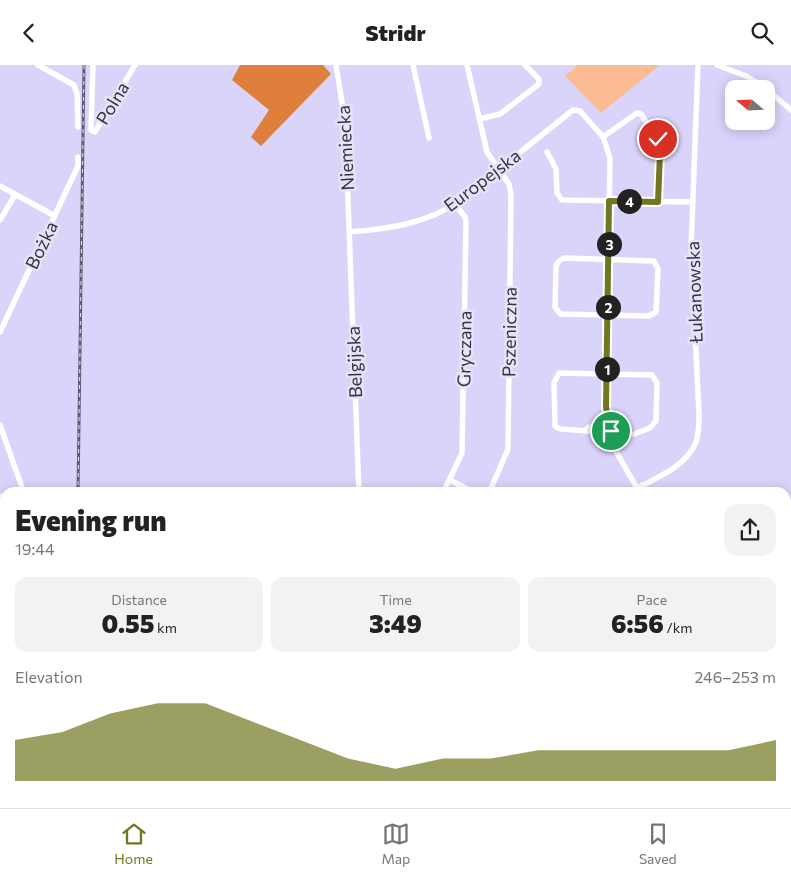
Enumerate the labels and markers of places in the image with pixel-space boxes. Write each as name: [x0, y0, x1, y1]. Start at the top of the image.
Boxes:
pin: [637, 118, 679, 160]
pin: 4: [616, 189, 642, 213]
pin: 3: [596, 231, 622, 257]
pin: 2: [596, 295, 620, 319]
pin: 1: [594, 357, 620, 381]
pin: [590, 410, 632, 452]

